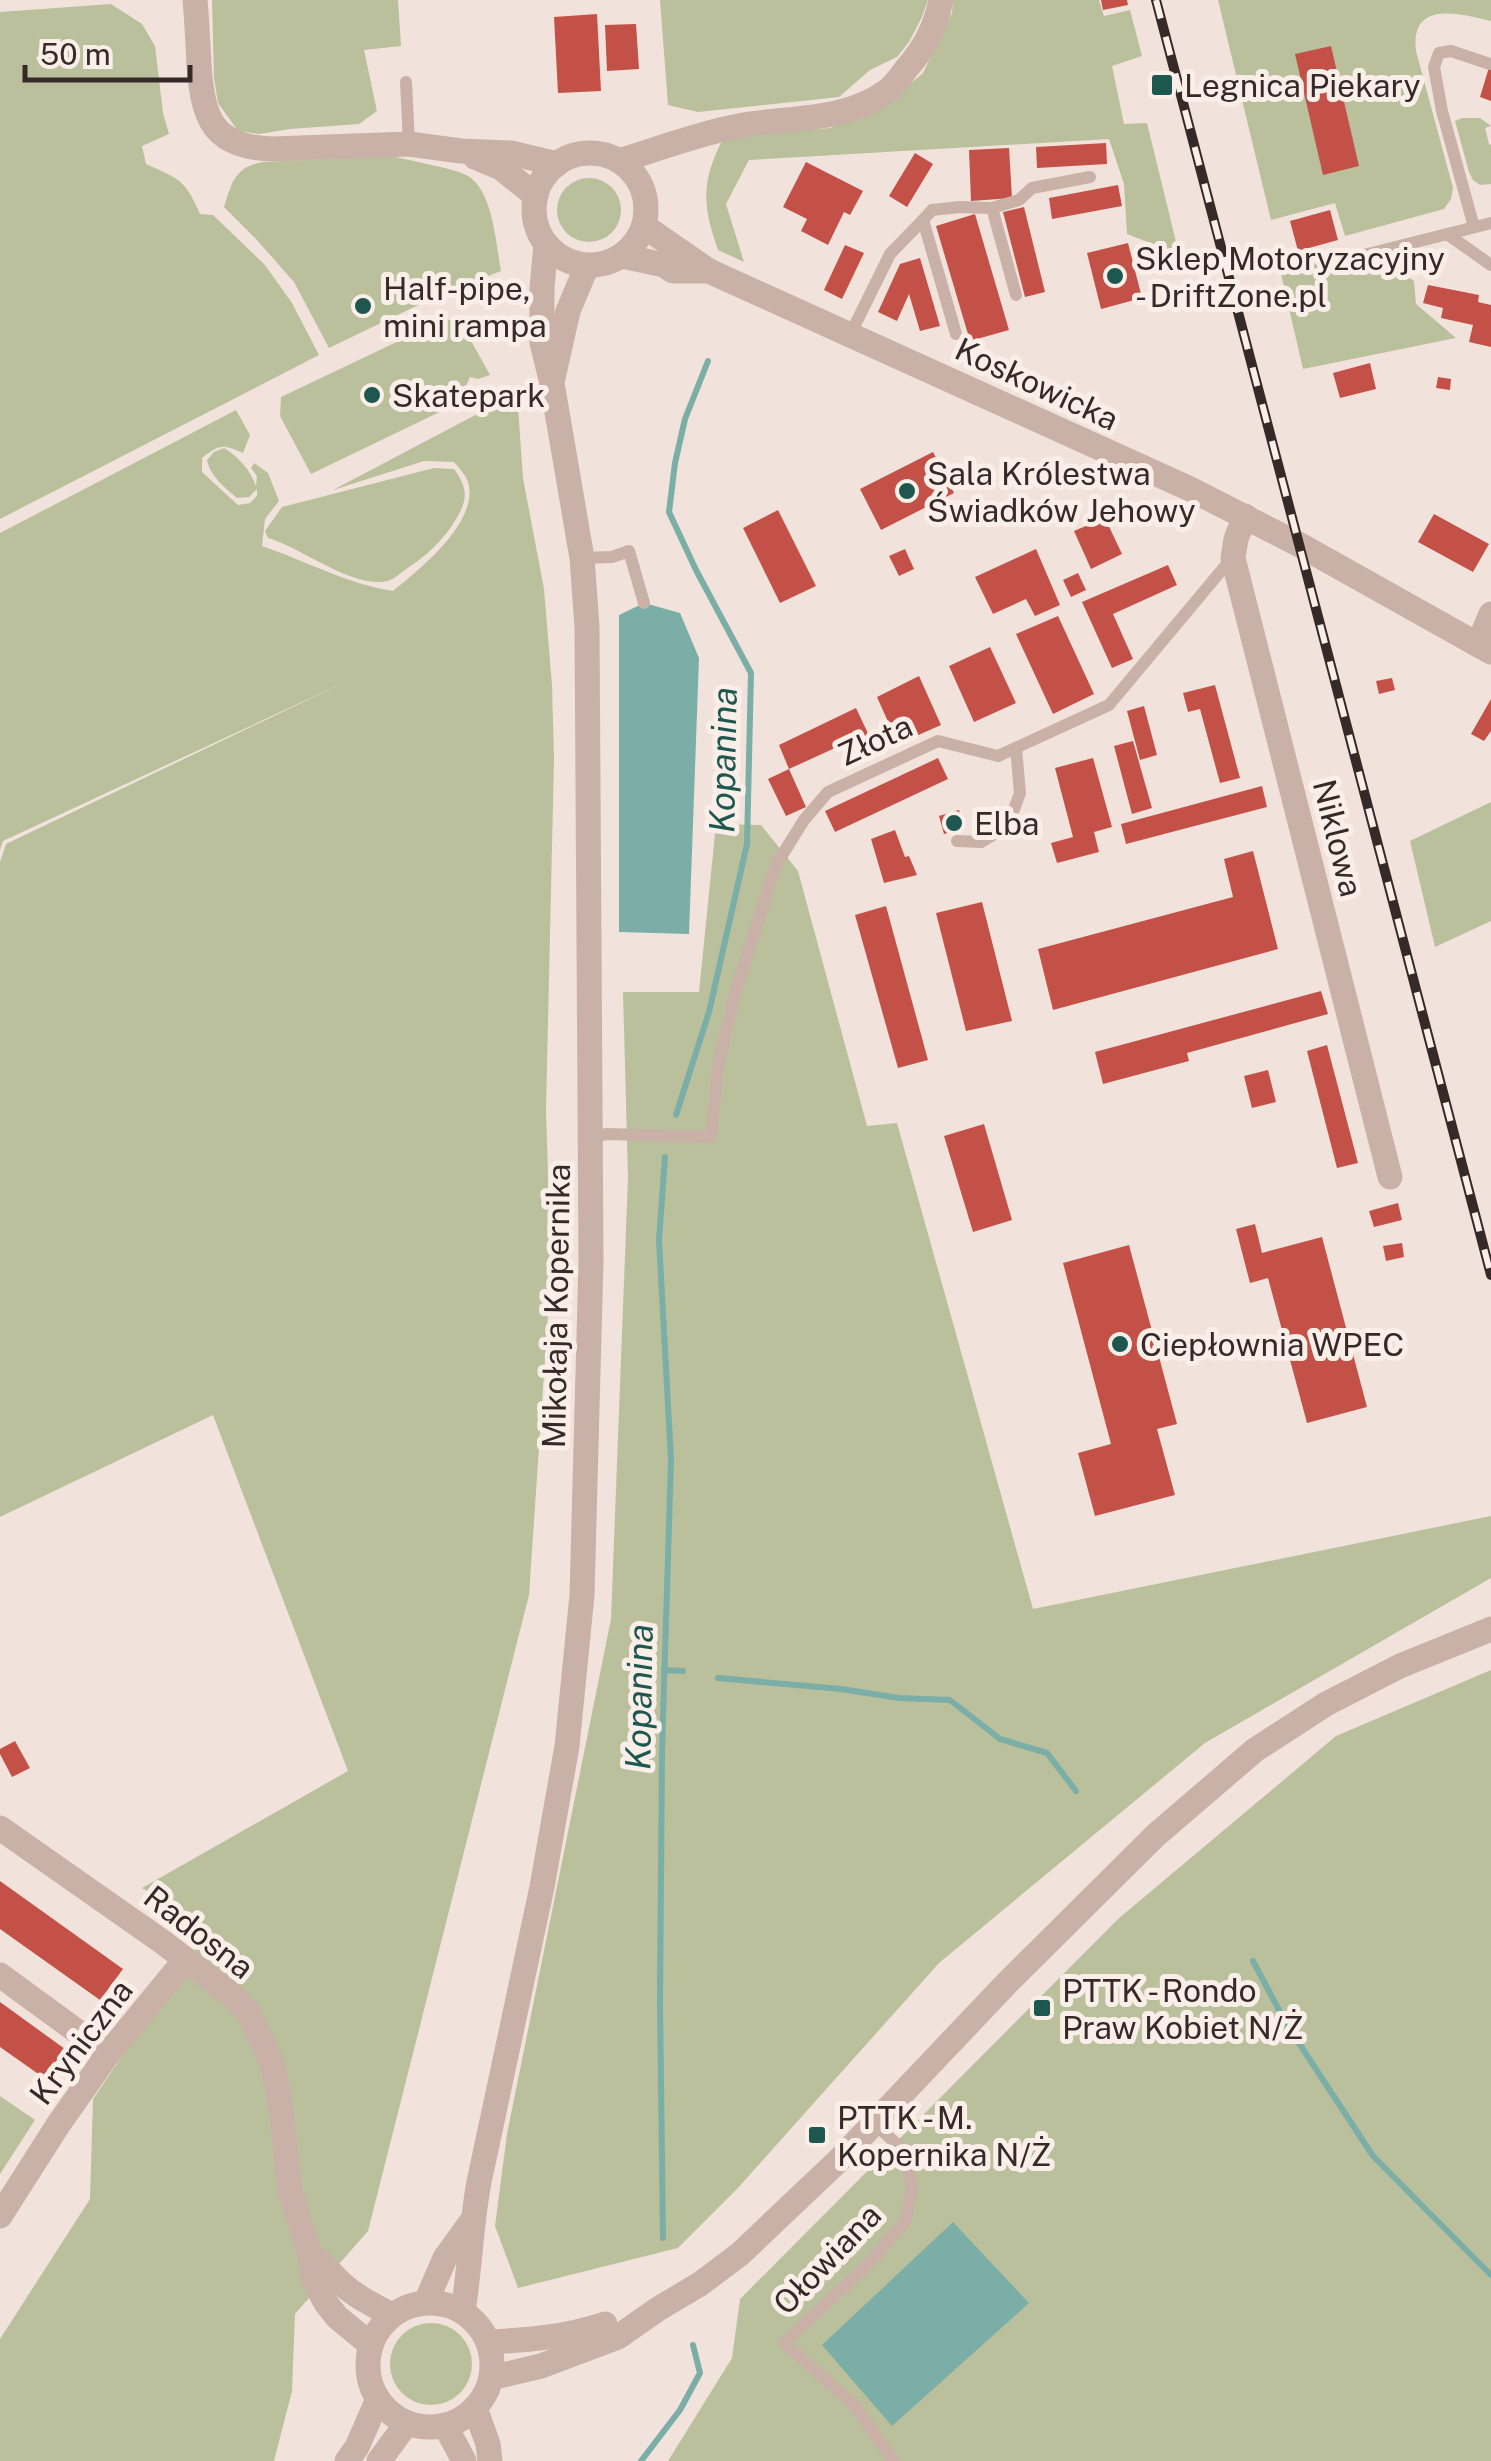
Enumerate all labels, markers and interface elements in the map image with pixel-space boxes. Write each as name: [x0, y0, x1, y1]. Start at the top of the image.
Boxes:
scale bar: [25, 20, 190, 82]
text: 50 m: [40, 36, 111, 72]
place label: Legnica Piekary: [1184, 67, 1421, 104]
marker: Legnica Piekary: [1149, 72, 1175, 98]
place label: Sklep Motoryzacyjny - DriftZone.pl: [1135, 240, 1445, 314]
marker: Sklep Motoryzacyjny - DriftZone.pl: [1104, 265, 1126, 287]
place label: Half-pipe, mini rampa: [383, 270, 547, 344]
marker: Half-pipe, mini rampa: [352, 295, 374, 317]
street label: Koskowicka: [950, 330, 1124, 438]
place label: Skatepark: [392, 377, 545, 414]
marker: Skatepark: [361, 384, 383, 406]
place label: Sala Królestwa Świadków Jehowy: [927, 455, 1196, 529]
marker: Sala Królestwa Świadków Jehowy: [896, 480, 918, 502]
water label: Kopanina: [701, 687, 745, 833]
street label: Złota: [832, 707, 918, 773]
street label: Niklowa: [1306, 776, 1370, 900]
place label: Elba: [974, 805, 1040, 842]
marker: Elba: [943, 812, 965, 834]
street label: Mikołaja Kopernika: [535, 1163, 577, 1449]
place label: Ciepłownia WPEC: [1140, 1326, 1404, 1363]
marker: Ciepłownia WPEC: [1109, 1333, 1131, 1355]
water label: Kopanina: [617, 1624, 661, 1770]
street label: Radosna: [137, 1878, 261, 1986]
street label: Kryniczna: [22, 1972, 140, 2112]
place label: PTTK - Rondo Praw Kobiet N/Ż: [1062, 1972, 1303, 2046]
marker: PTTK - Rondo Praw Kobiet N/Ż: [1031, 1997, 1053, 2019]
place label: PTTK - M. Kopernika N/Ż: [837, 2099, 1051, 2173]
marker: PTTK - M. Kopernika N/Ż: [806, 2124, 828, 2146]
street label: Ołowiana: [766, 2196, 888, 2322]

